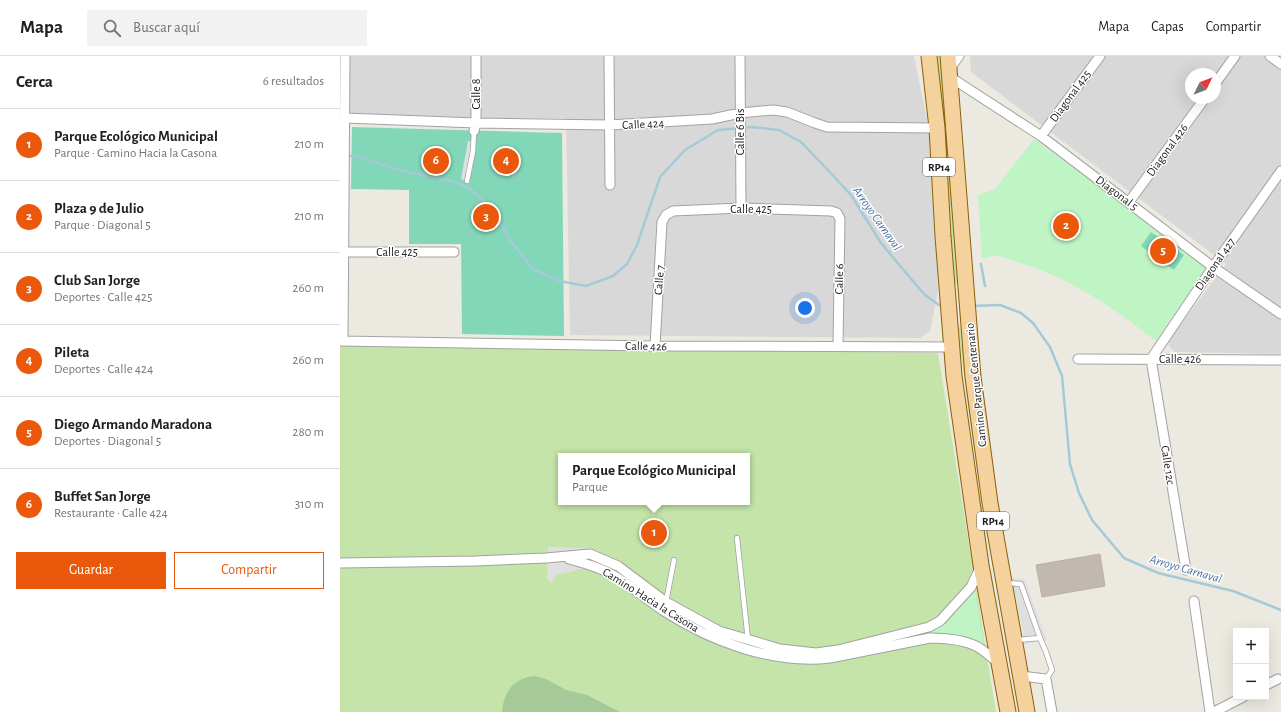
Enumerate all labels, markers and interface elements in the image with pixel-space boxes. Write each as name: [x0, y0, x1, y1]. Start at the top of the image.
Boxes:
search box: [87, 10, 367, 46]
icon: search: [101, 17, 123, 39]
text: Mapa: [20, 18, 63, 37]
text: Buscar aquí: [133, 20, 200, 35]
text: Mapa: [1098, 20, 1129, 34]
text: Capas: [1151, 20, 1184, 34]
text: Compartir: [1206, 20, 1261, 34]
street label: Diagonal 425: [1047, 68, 1093, 124]
north arrow: [1185, 68, 1221, 104]
text: Cerca: [16, 73, 53, 90]
text: 6 resultados: [263, 75, 324, 88]
street label: Calle 8: [470, 78, 482, 109]
street label: Calle 6 Bis: [734, 109, 746, 155]
street label: Calle 424: [622, 117, 665, 131]
street label: Diagonal 426: [1144, 121, 1190, 178]
text: Parque Ecológico Municipal: [54, 129, 218, 144]
text: 1: [27, 138, 31, 151]
text: 210 m: [294, 138, 324, 151]
pin: 6: [423, 146, 449, 176]
pin: 4: [493, 146, 519, 176]
text: Parque · Camino Hacia la Casona: [54, 147, 217, 160]
road number: RP14: [923, 158, 955, 176]
street label: Diagonal 5: [1094, 173, 1140, 213]
water label: Arroyo Carnaval: [849, 184, 904, 253]
text: Plaza 9 de Julio: [54, 201, 144, 216]
pin: 3: [473, 202, 499, 232]
street label: Calle 425: [730, 203, 772, 215]
text: 2: [26, 210, 32, 223]
text: 210 m: [294, 210, 324, 223]
pin: 2: [1053, 211, 1079, 241]
text: Parque · Diagonal 5: [54, 219, 151, 232]
pin: 5: [1150, 236, 1176, 266]
street label: Diagonal 427: [1193, 236, 1237, 292]
street label: Calle 425: [376, 246, 418, 258]
street label: Calle 6: [833, 263, 845, 295]
street label: Calle 7: [652, 265, 666, 295]
text: Club San Jorge: [54, 273, 140, 288]
text: 3: [26, 282, 32, 295]
text: 260 m: [293, 282, 324, 295]
text: Deportes · Calle 425: [54, 291, 152, 304]
your location: [795, 298, 815, 318]
street label: Camino Parque Centenario: [964, 322, 988, 447]
street label: Calle 426: [625, 340, 668, 352]
text: Pileta: [54, 345, 90, 360]
street label: Calle 426: [1159, 353, 1201, 365]
text: 4: [26, 354, 32, 367]
text: 260 m: [293, 354, 324, 367]
text: Deportes · Calle 424: [54, 363, 153, 376]
text: Diego Armando Maradona: [54, 417, 212, 432]
text: 5: [26, 426, 32, 439]
text: 280 m: [293, 426, 324, 439]
text: Deportes · Diagonal 5: [54, 435, 161, 448]
street label: Calle 12c: [1159, 445, 1177, 486]
popup: [558, 453, 750, 505]
text: Parque Ecológico Municipal: [572, 463, 736, 478]
text: Parque: [572, 481, 608, 494]
text: Buffet San Jorge: [54, 489, 151, 504]
text: 6: [26, 498, 32, 511]
text: 310 m: [295, 498, 324, 511]
text: Restaurante · Calle 424: [54, 507, 168, 520]
road number: RP14: [977, 512, 1009, 530]
pin: 1: [641, 518, 667, 548]
button: Guardar: [16, 552, 166, 589]
button: Compartir: [174, 552, 324, 589]
water label: Arroyo Carnaval: [1147, 553, 1223, 586]
street label: Camino Hacia la Casona: [601, 565, 702, 635]
map controls: [1233, 628, 1269, 700]
button: +: [1233, 628, 1269, 664]
button: −: [1233, 664, 1269, 700]

